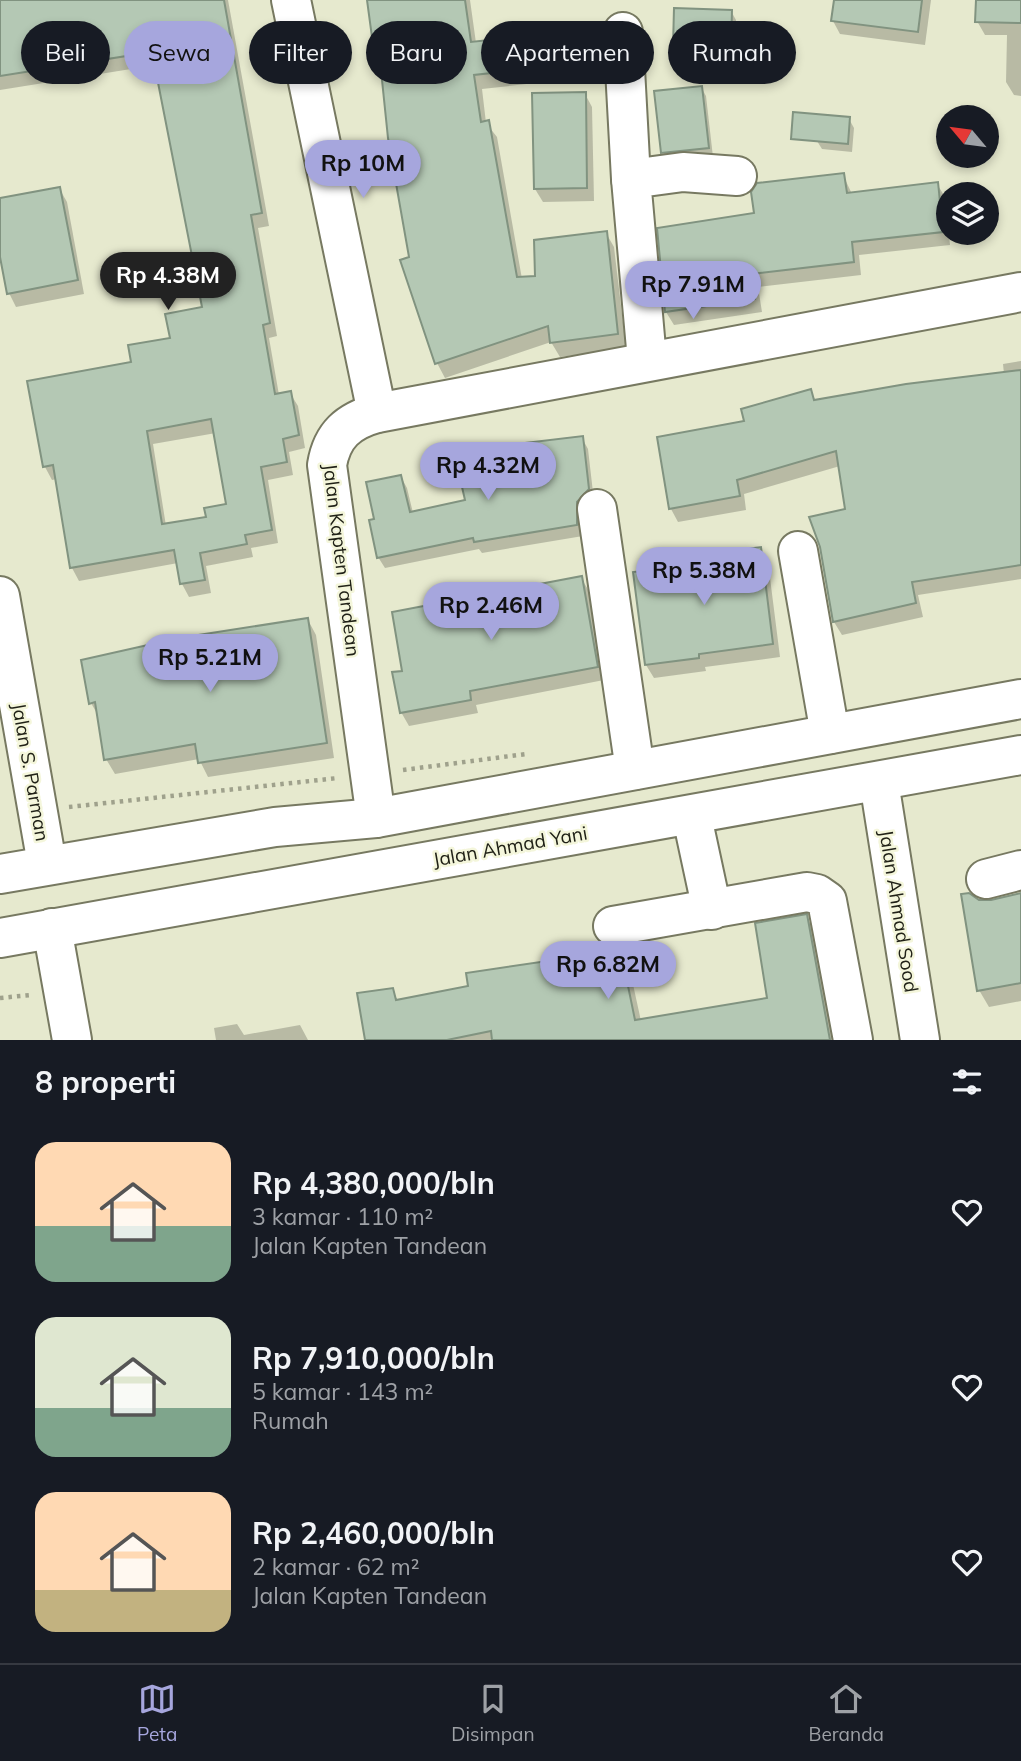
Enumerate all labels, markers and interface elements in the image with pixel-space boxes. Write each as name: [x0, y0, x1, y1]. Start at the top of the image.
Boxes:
chip: Beli: [21, 21, 110, 84]
chip: Sewa: [124, 21, 235, 84]
chip: Filter: [249, 21, 352, 84]
chip: Baru: [366, 21, 467, 84]
chip: Apartemen: [481, 21, 654, 84]
chip: Rumah: [668, 21, 796, 84]
north arrow: [936, 105, 999, 168]
map controls: [936, 105, 999, 245]
pin: Rp 10M: [306, 140, 420, 200]
text: Rp 10M: [321, 148, 405, 177]
button: layers: [936, 182, 999, 245]
pin: Rp 4.38M: [96, 252, 240, 312]
text: Rp 4.38M: [116, 260, 220, 289]
pin: Rp 7.91M: [621, 262, 765, 321]
text: Rp 7.91M: [641, 269, 745, 298]
pin: Rp 4.32M: [416, 442, 560, 502]
text: Rp 4.32M: [436, 450, 540, 479]
street label: Jalan Kapten Tandean: [318, 462, 366, 658]
pin: Rp 5.38M: [632, 548, 776, 607]
text: Rp 5.38M: [652, 555, 756, 584]
pin: Rp 2.46M: [419, 582, 563, 642]
text: Rp 2.46M: [439, 590, 543, 619]
pin: Rp 5.21M: [138, 634, 282, 694]
text: Rp 5.21M: [158, 642, 262, 671]
street label: Jalan S. Parman: [7, 701, 55, 843]
street label: Jalan Ahmad Yani: [431, 821, 589, 871]
street label: Jalan Ahmad Sood: [874, 828, 924, 994]
pin: Rp 6.82M: [536, 942, 680, 1001]
text: Rp 6.82M: [556, 949, 660, 978]
text: 8 properti: [35, 1063, 176, 1101]
icon: filters: [948, 1063, 986, 1101]
text: Rp 4,380,000/bln: [252, 1164, 495, 1202]
icon: home: [91, 1170, 175, 1254]
icon: heart: [948, 1193, 986, 1231]
text: 3 kamar · 110 m²: [252, 1202, 433, 1231]
text: Jalan Kapten Tandean: [252, 1231, 487, 1260]
text: Rp 7,910,000/bln: [252, 1339, 495, 1377]
icon: home: [91, 1345, 175, 1429]
icon: heart: [948, 1368, 986, 1406]
text: 5 kamar · 143 m²: [252, 1377, 433, 1406]
text: Rumah: [252, 1406, 329, 1435]
text: Rp 2,460,000/bln: [252, 1514, 495, 1552]
icon: home: [91, 1520, 175, 1604]
icon: heart: [948, 1543, 986, 1581]
text: 2 kamar · 62 m²: [252, 1552, 420, 1581]
text: Jalan Kapten Tandean: [252, 1581, 487, 1610]
tab: Peta: [137, 1680, 177, 1746]
tab: Disimpan: [451, 1680, 535, 1746]
tab: Beranda: [809, 1680, 884, 1746]

